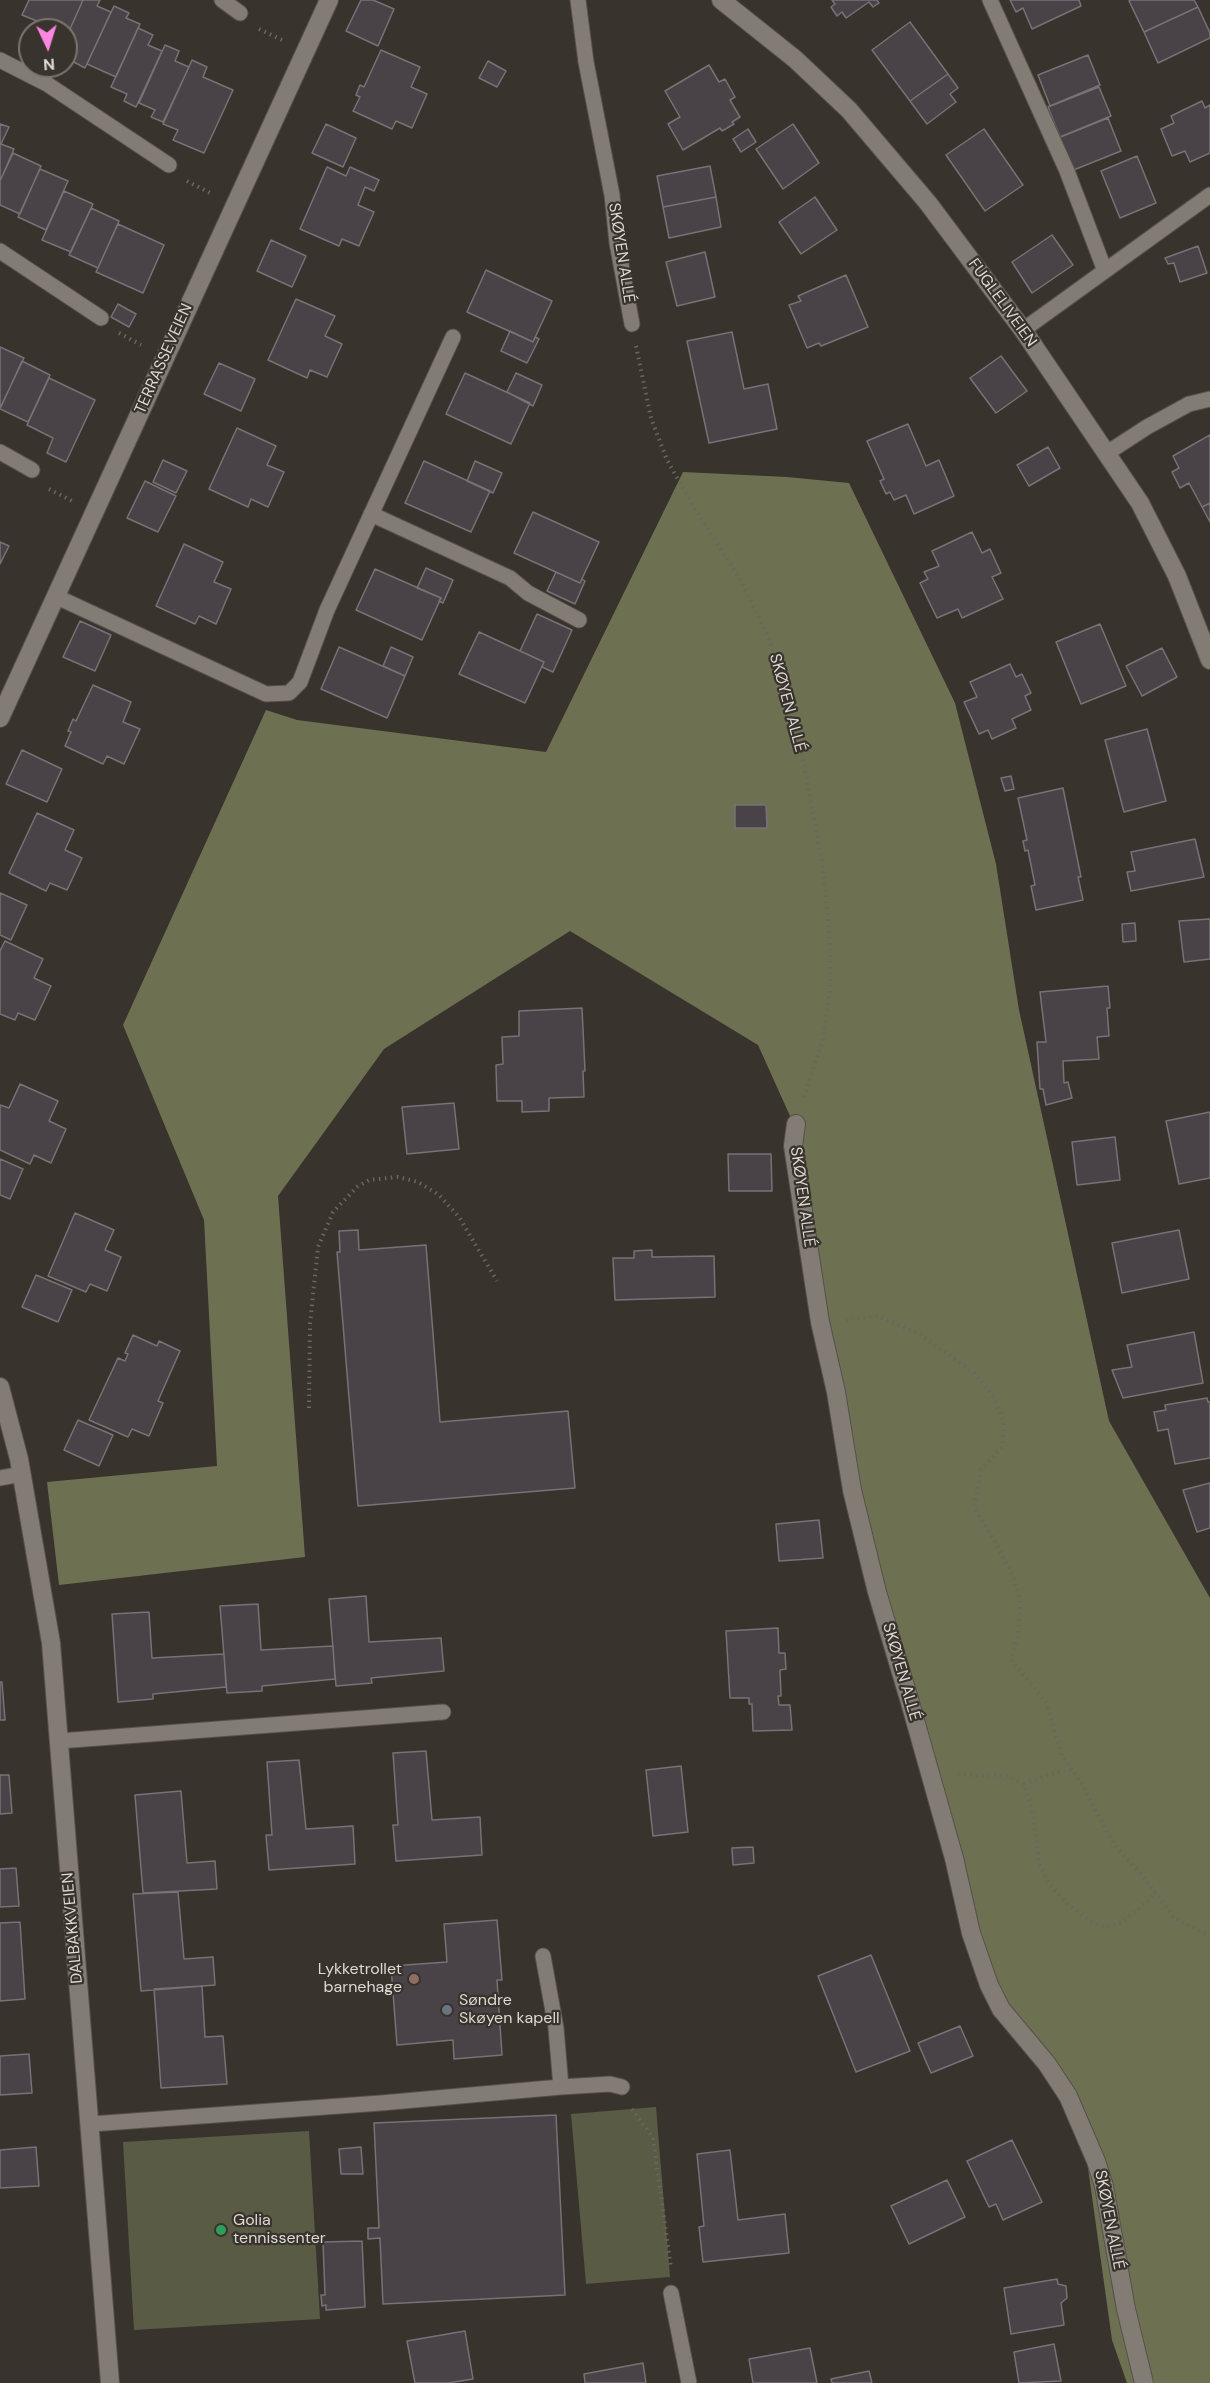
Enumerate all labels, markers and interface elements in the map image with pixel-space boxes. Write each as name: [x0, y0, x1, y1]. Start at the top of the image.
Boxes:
north arrow: [18, 18, 78, 78]
text: N: [43, 54, 56, 75]
street label: SKØYEN ALLÉ: [604, 202, 638, 304]
street label: FUGLELIVEIEN: [964, 255, 1040, 351]
street label: TERRASSEVEIEN: [131, 301, 197, 417]
street label: SKØYEN ALLÉ: [765, 652, 809, 754]
street label: SKØYEN ALLÉ: [785, 1146, 819, 1248]
street label: SKØYEN ALLÉ: [878, 1621, 924, 1723]
street label: DALBAKKVEIEN: [59, 1872, 87, 1984]
place label: Lykketrollet barnehage: [318, 1960, 402, 1998]
marker: Lykketrollet barnehage: [407, 1972, 421, 1986]
place label: Søndre Skøyen kapell: [459, 1991, 560, 2029]
marker: Søndre Skøyen kapell: [440, 2003, 454, 2017]
street label: SKØYEN ALLÉ: [1090, 2168, 1128, 2272]
place label: Golia tennissenter: [233, 2211, 326, 2249]
marker: Golia tennissenter: [214, 2223, 228, 2237]

